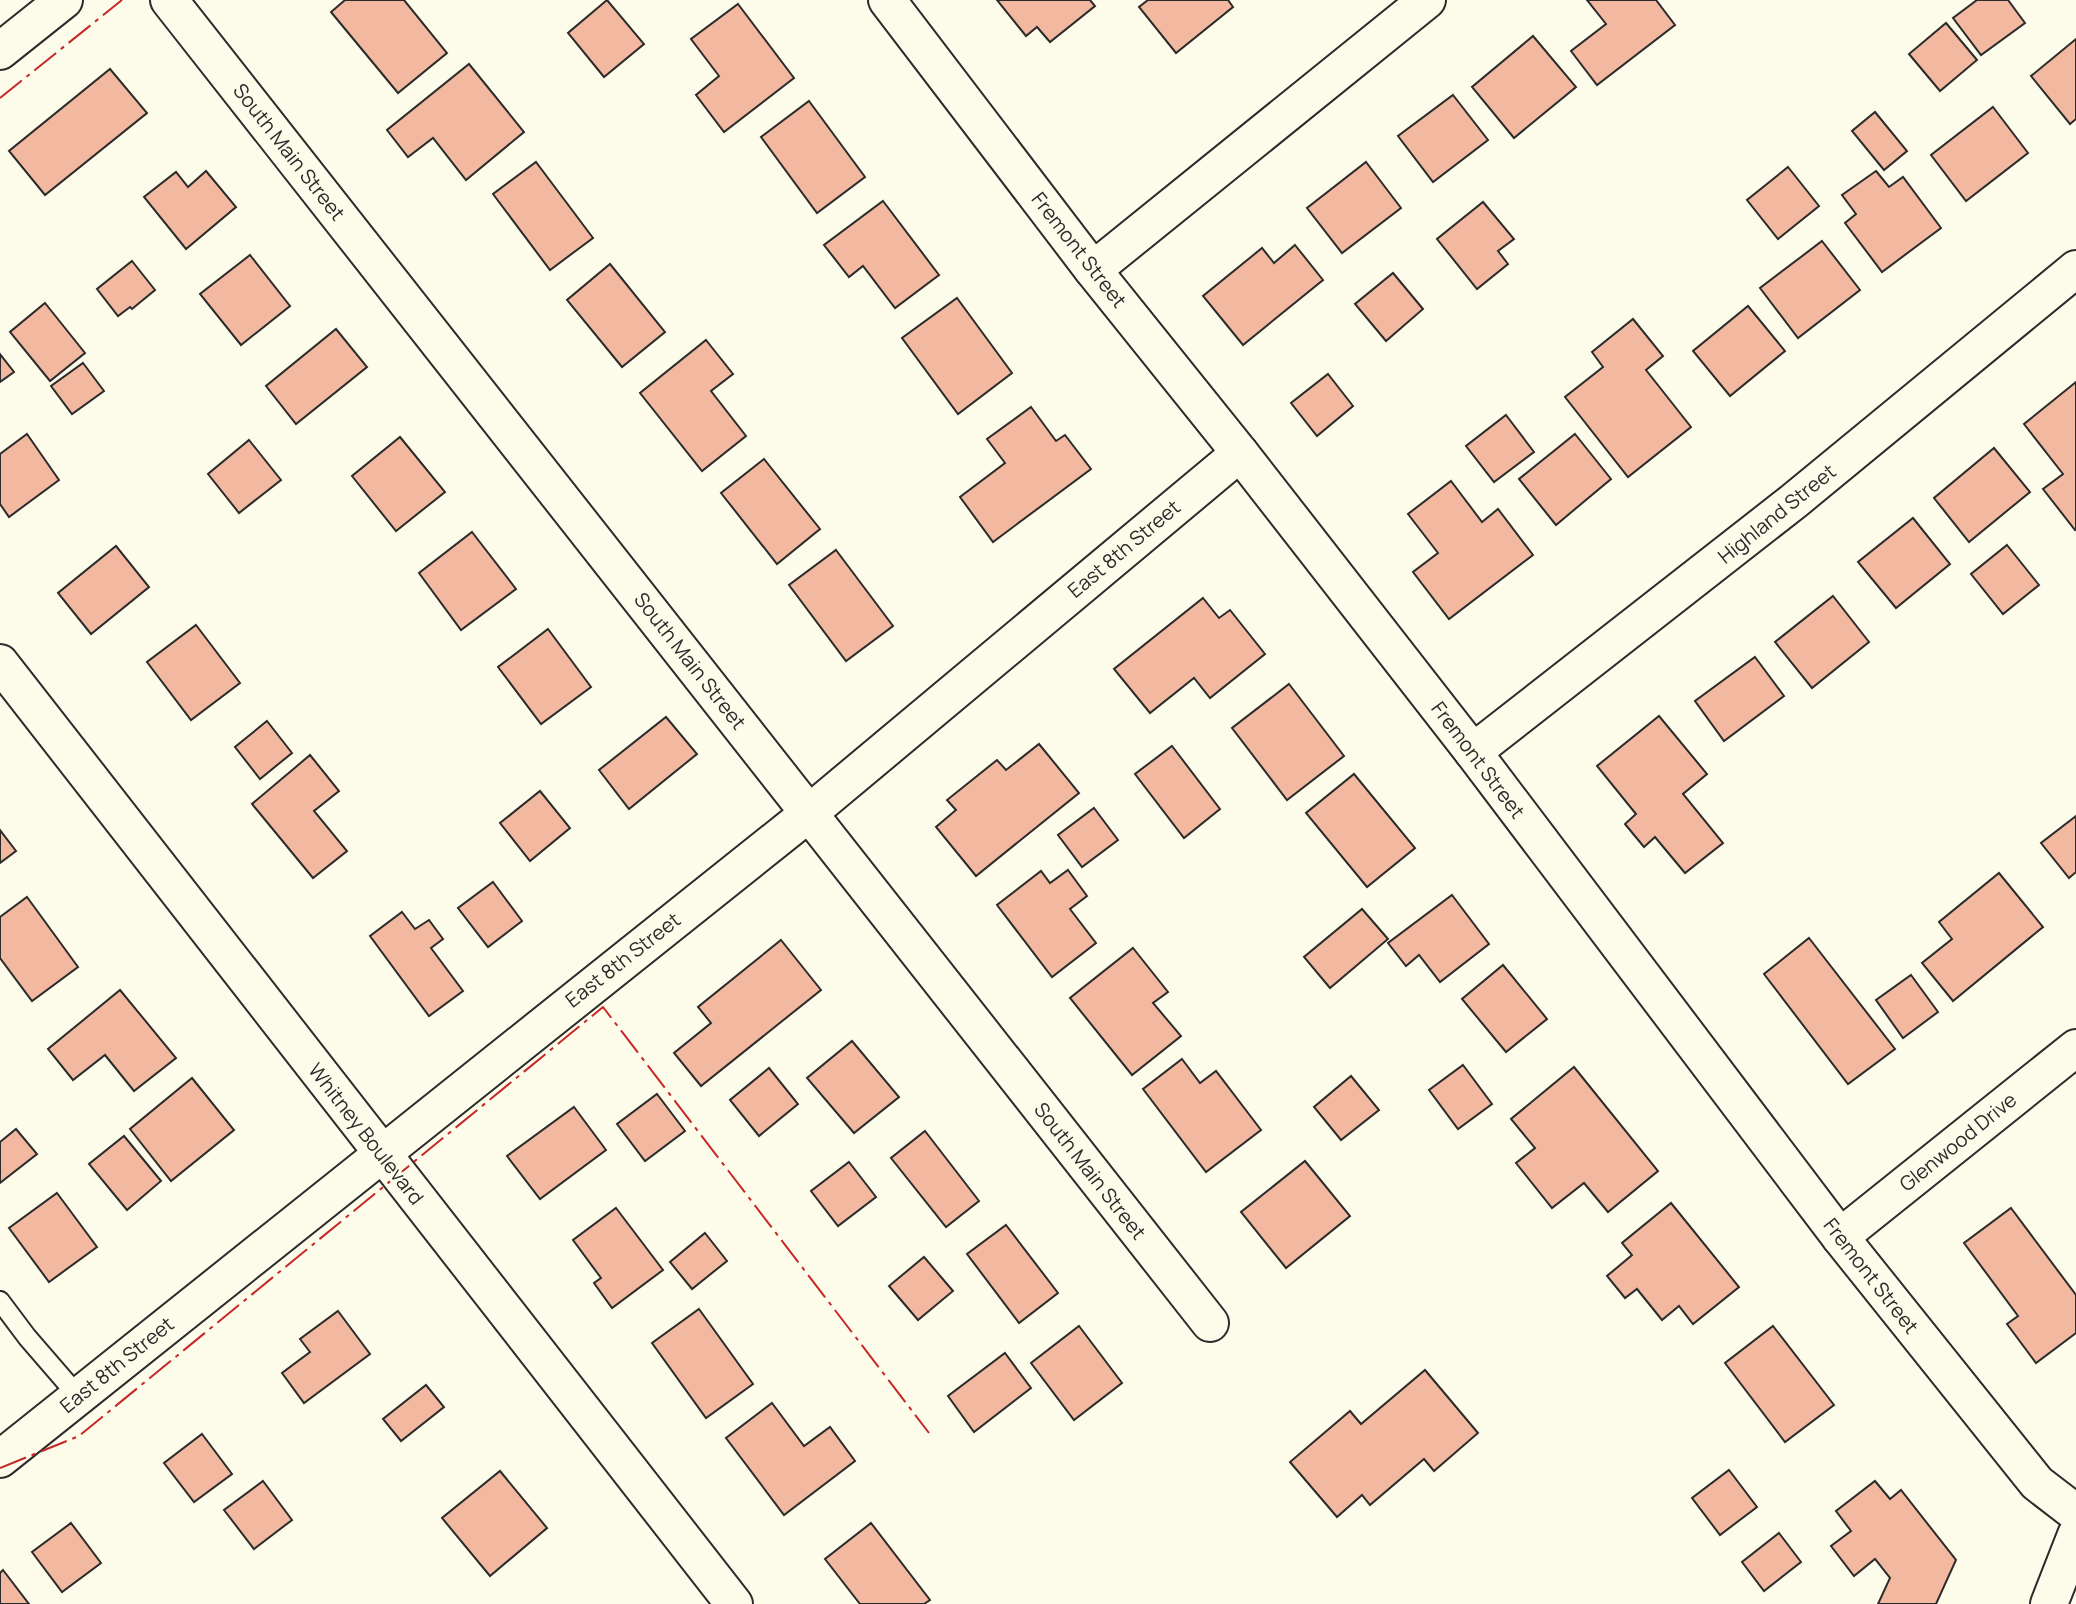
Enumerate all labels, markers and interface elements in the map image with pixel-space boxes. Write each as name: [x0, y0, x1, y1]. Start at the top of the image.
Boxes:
street label: South Main Street: [227, 78, 351, 226]
street label: Fremont Street: [1026, 186, 1133, 313]
street label: Highland Street: [1712, 458, 1841, 569]
street label: East 8th Street: [1062, 494, 1186, 604]
street label: South Main Street: [628, 587, 752, 735]
street label: Fremont Street: [1426, 696, 1531, 824]
street label: East 8th Street: [560, 906, 686, 1013]
street label: Whitney Boulevard: [303, 1057, 430, 1210]
street label: Glenwood Drive: [1894, 1086, 2022, 1197]
street label: South Main Street: [1028, 1097, 1152, 1245]
street label: Fremont Street: [1818, 1212, 1925, 1339]
street label: East 8th Street: [54, 1310, 179, 1419]

